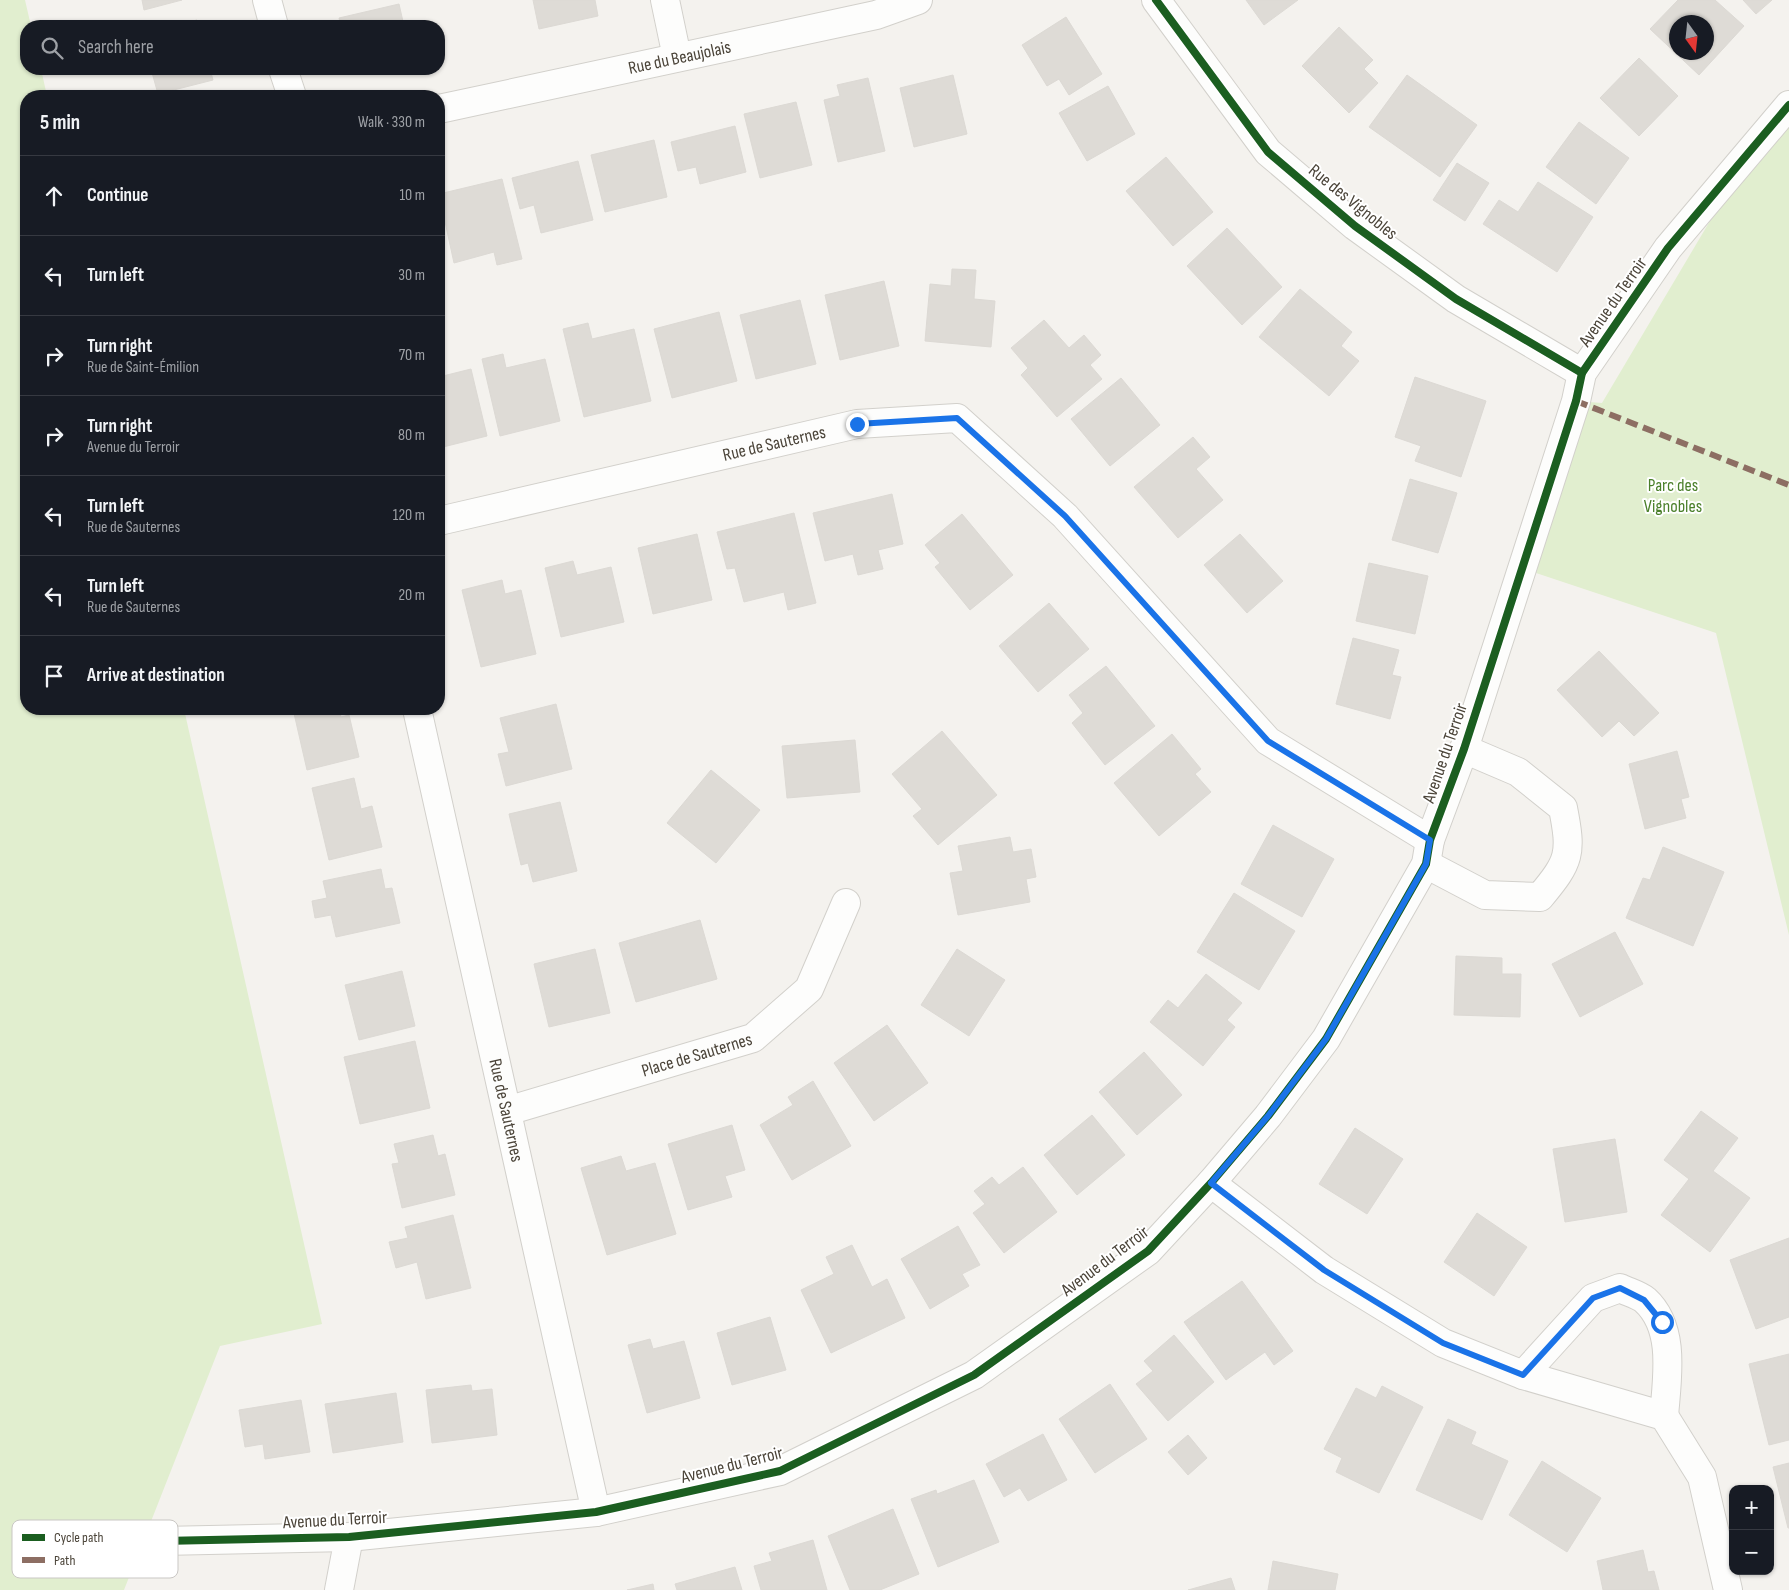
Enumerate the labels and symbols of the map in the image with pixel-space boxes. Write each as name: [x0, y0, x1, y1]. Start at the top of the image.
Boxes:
north arrow: [1669, 15, 1714, 60]
street label: Rue du Beaujolais: [626, 36, 733, 79]
street label: Rue des Vignobles: [1304, 160, 1402, 244]
street label: Avenue du Terroir: [1574, 253, 1651, 352]
route end: [846, 413, 869, 436]
street label: Rue de Sauternes: [721, 421, 828, 465]
park label: Parc des Vignobles: [1644, 475, 1702, 517]
street label: Avenue du Terroir: [1418, 700, 1472, 807]
street label: Place de Sauternes: [639, 1028, 755, 1081]
street label: Rue de Sauternes: [485, 1057, 528, 1164]
street label: Avenue du Terroir: [1056, 1221, 1153, 1301]
route start: [1651, 1311, 1674, 1334]
street label: Avenue du Terroir: [678, 1442, 785, 1488]
street label: Avenue du Terroir: [281, 1507, 388, 1533]
legend: [12, 1520, 178, 1578]
text: Cycle path: [54, 1529, 104, 1546]
text: Path: [54, 1552, 75, 1569]

